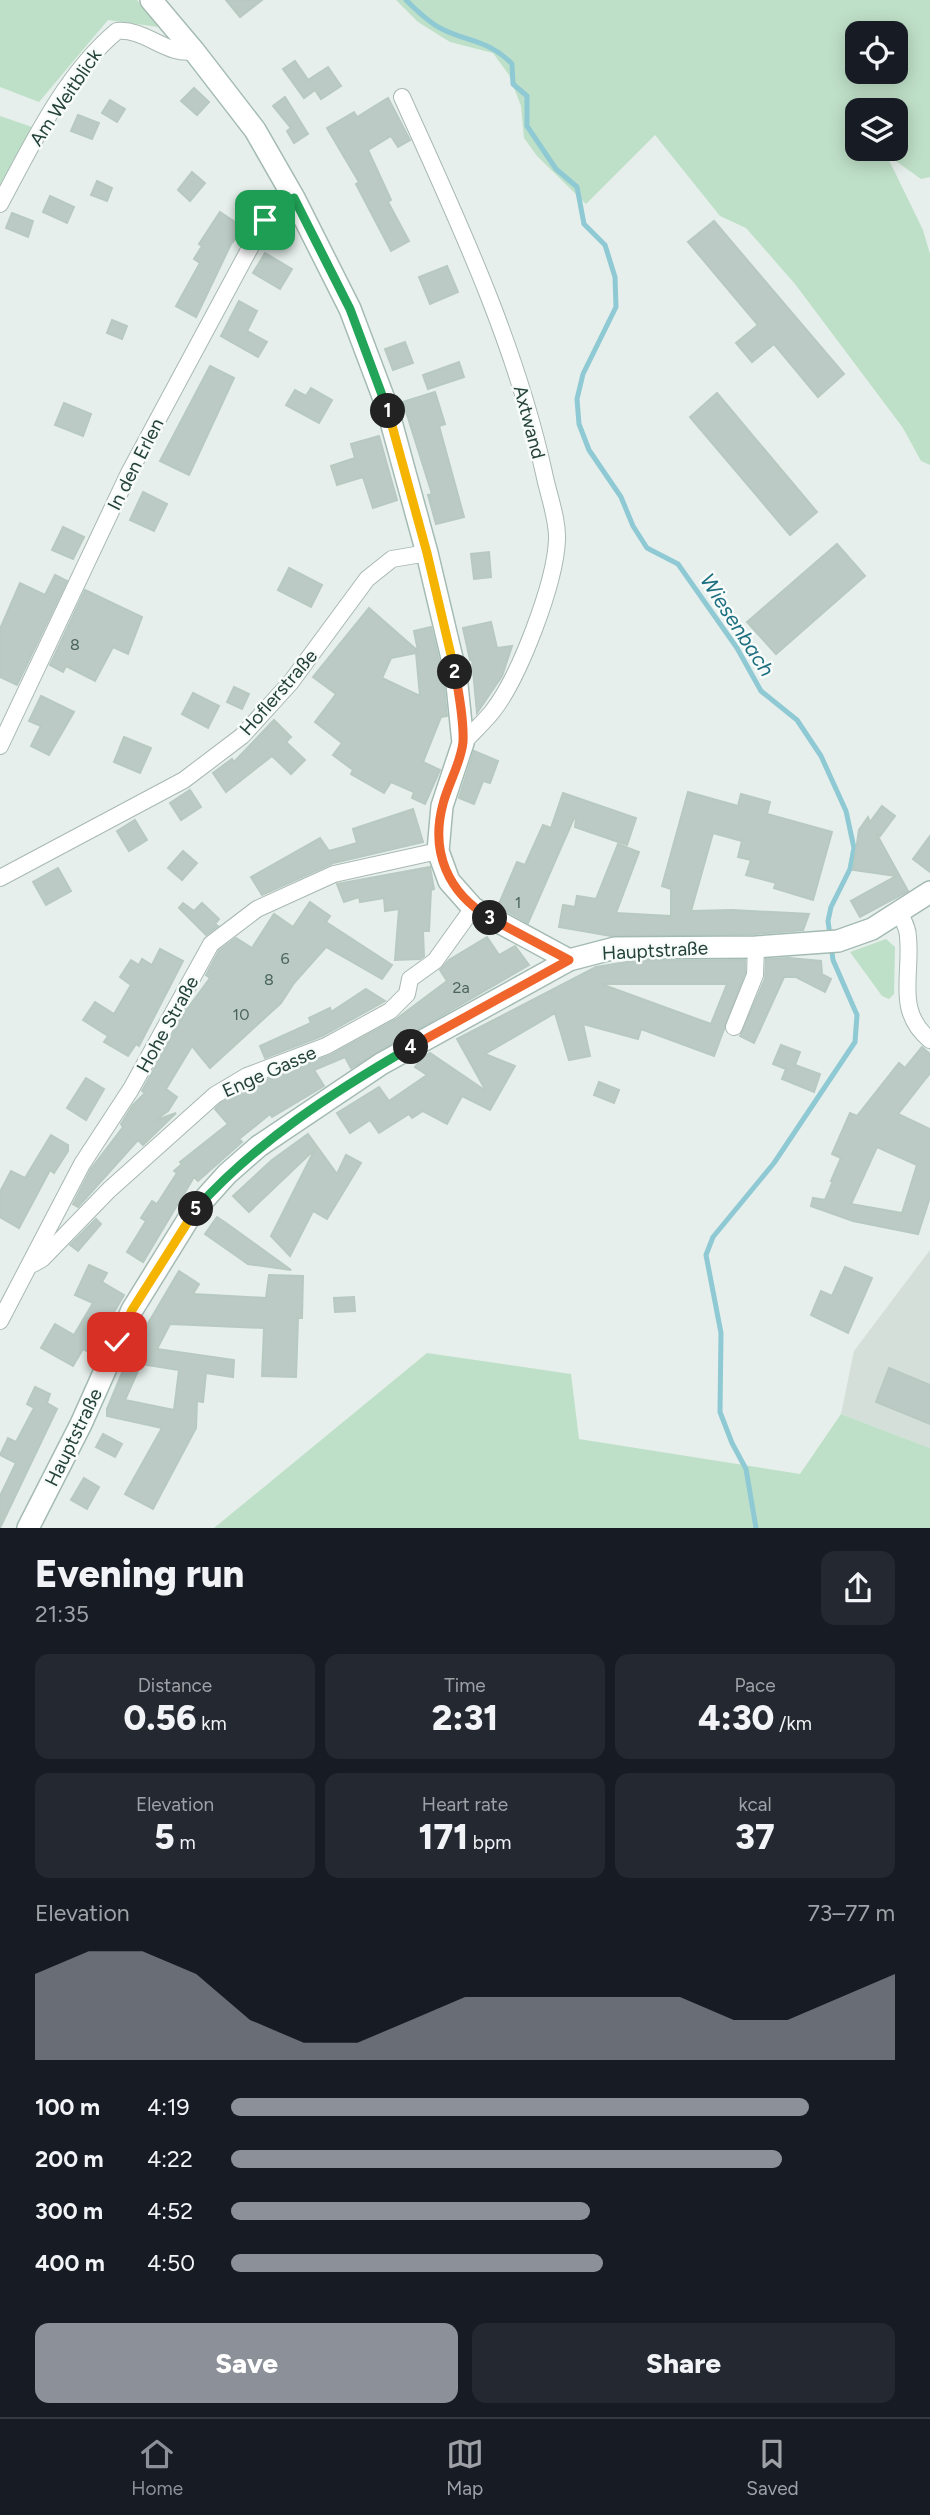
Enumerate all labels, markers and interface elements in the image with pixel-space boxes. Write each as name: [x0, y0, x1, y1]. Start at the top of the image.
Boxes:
map controls: [845, 21, 908, 161]
button: locate: [845, 21, 908, 84]
street label: Am Weitblick: [24, 44, 107, 150]
button: layers: [845, 98, 908, 161]
pin: [235, 190, 295, 250]
icon: arrive: [246, 201, 284, 239]
street label: Axtwand: [509, 383, 550, 461]
pin: 1: [370, 394, 406, 428]
text: 1: [383, 399, 392, 422]
street label: In den Erlen: [102, 414, 168, 514]
water label: Wiesenbach: [695, 569, 780, 681]
house number: 8: [70, 635, 80, 654]
street label: Hoflerstraße: [235, 645, 322, 740]
pin: 2: [438, 654, 472, 690]
text: 2: [449, 660, 460, 683]
house number: 1: [515, 893, 521, 912]
pin: 3: [472, 900, 508, 936]
text: 3: [484, 906, 495, 929]
street label: Hauptstraße: [601, 936, 709, 965]
house number: 6: [280, 949, 290, 968]
house number: 8: [264, 970, 274, 989]
street label: Hohe Straße: [131, 972, 203, 1077]
house number: 2a: [452, 978, 470, 997]
house number: 10: [233, 1005, 249, 1024]
pin: 4: [394, 1030, 428, 1064]
text: 4: [404, 1035, 417, 1058]
street label: Enge Gasse: [219, 1041, 320, 1102]
pin: 5: [178, 1192, 214, 1226]
text: 5: [190, 1197, 201, 1220]
pin: [87, 1312, 147, 1372]
icon: check: [98, 1323, 136, 1361]
street label: Hauptstraße: [40, 1384, 107, 1490]
text: Evening run: [35, 1551, 244, 1597]
button: share: [821, 1551, 895, 1625]
text: 21:35: [35, 1600, 89, 1628]
text: Distance: [138, 1674, 212, 1697]
text: Time: [444, 1674, 486, 1697]
text: Pace: [734, 1674, 776, 1697]
text: 0.56: [123, 1697, 197, 1739]
text: 2:31: [432, 1697, 498, 1739]
text: 4:30: [698, 1697, 774, 1739]
text: km: [197, 1712, 227, 1735]
text: /km: [774, 1712, 812, 1735]
text: Elevation: [136, 1793, 214, 1816]
text: Heart rate: [422, 1793, 508, 1816]
text: kcal: [738, 1793, 772, 1816]
text: 5: [154, 1816, 175, 1858]
text: 171: [419, 1816, 468, 1858]
text: 37: [735, 1816, 775, 1858]
text: m: [175, 1831, 196, 1854]
text: bpm: [468, 1831, 511, 1854]
text: Elevation: [35, 1899, 130, 1927]
text: 73–77 m: [808, 1899, 895, 1927]
text: 100 m: [35, 2093, 100, 2121]
text: 4:19: [147, 2093, 190, 2121]
text: 200 m: [35, 2145, 104, 2173]
text: 4:22: [147, 2145, 193, 2173]
text: 300 m: [35, 2197, 103, 2225]
text: 4:52: [147, 2197, 193, 2225]
text: 400 m: [35, 2249, 105, 2277]
text: 4:50: [147, 2249, 195, 2277]
button: Save: [35, 2323, 458, 2403]
button: Share: [472, 2323, 895, 2403]
tab: Home: [131, 2435, 183, 2500]
tab: Map: [446, 2435, 484, 2500]
tab: Saved: [746, 2435, 799, 2500]

